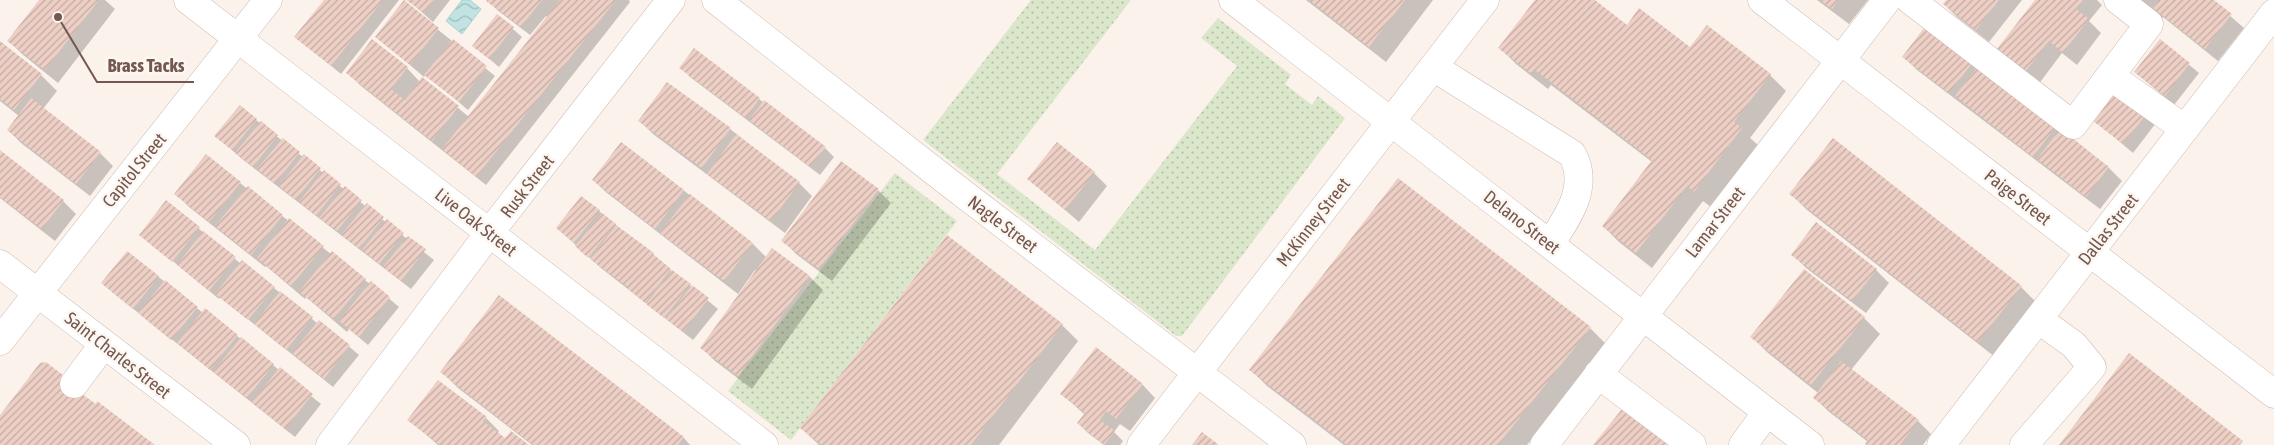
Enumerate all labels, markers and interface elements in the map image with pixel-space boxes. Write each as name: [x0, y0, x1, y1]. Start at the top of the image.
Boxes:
callout: Brass Tacks: [97, 48, 194, 82]
text: Brass Tacks: [107, 54, 185, 76]
street label: Capitol Street: [98, 129, 170, 211]
street label: Rusk Street: [496, 150, 558, 222]
street label: Paige Street: [1981, 165, 2055, 229]
street label: McKinney Street: [1272, 174, 1354, 270]
street label: Lamar Street: [1681, 182, 1749, 262]
street label: Live Oak Street: [431, 184, 521, 260]
street label: Delano Street: [1480, 186, 1564, 258]
street label: Dallas Street: [2074, 189, 2142, 269]
street label: Nagle Street: [964, 191, 1042, 257]
street label: Saint Charles Street: [61, 307, 175, 403]

